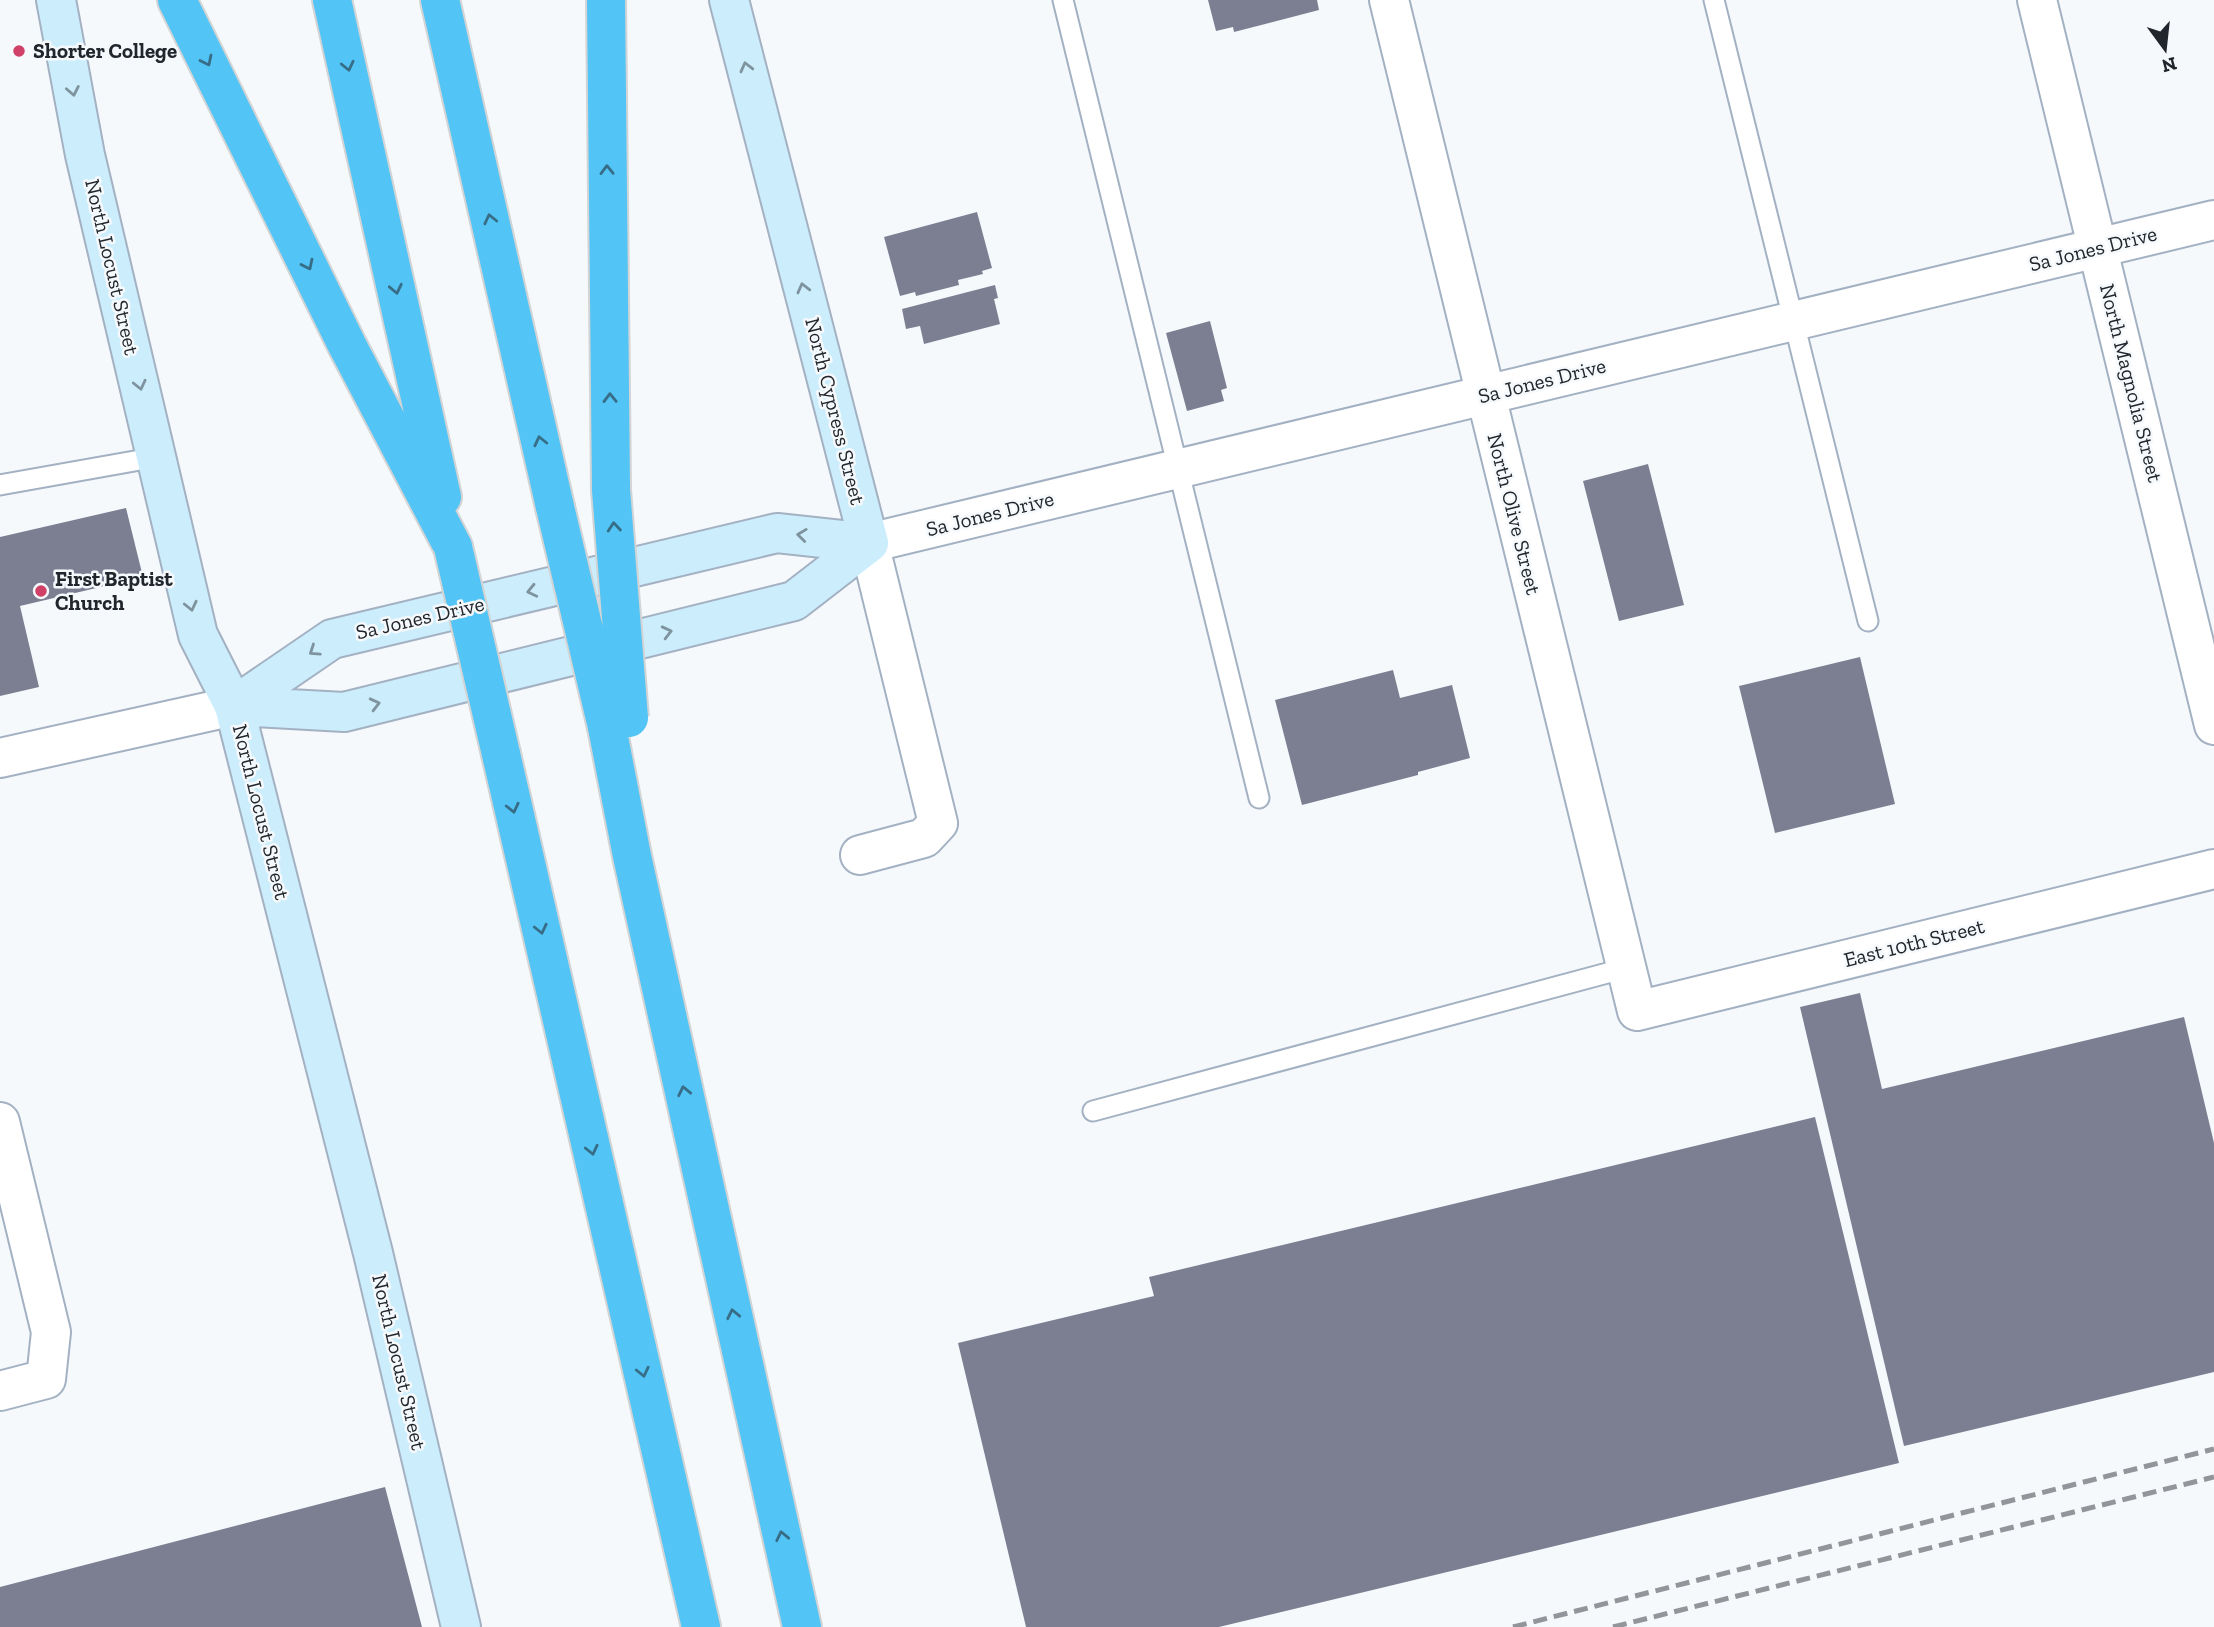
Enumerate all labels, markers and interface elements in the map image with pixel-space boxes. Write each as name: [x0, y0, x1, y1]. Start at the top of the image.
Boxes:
north arrow: [2130, 14, 2200, 84]
place label: Shorter College: [33, 38, 177, 63]
marker: Shorter College: [11, 43, 27, 59]
text: N: [2159, 52, 2179, 78]
one-way arrow: [199, 54, 213, 66]
one-way arrow: [340, 60, 354, 72]
one-way arrow: [740, 61, 755, 73]
one-way arrow: [65, 85, 80, 97]
one-way arrow: [599, 164, 615, 175]
street label: North Locust Street: [80, 177, 145, 357]
one-way arrow: [483, 213, 498, 225]
street label: Sa Jones Drive: [2026, 221, 2159, 276]
one-way arrow: [299, 258, 313, 270]
street label: North Magnolia Street: [2095, 281, 2168, 485]
one-way arrow: [797, 282, 811, 294]
one-way arrow: [388, 283, 403, 295]
street label: North Cypress Street: [800, 315, 871, 507]
street label: Sa Jones Drive: [1475, 353, 1608, 408]
one-way arrow: [132, 378, 146, 390]
one-way arrow: [602, 392, 618, 402]
street label: North Olive Street: [1482, 431, 1547, 597]
one-way arrow: [534, 435, 548, 447]
street label: Sa Jones Drive: [923, 486, 1056, 541]
one-way arrow: [607, 522, 622, 533]
one-way arrow: [796, 528, 807, 543]
place label: First Baptist Church: [55, 566, 173, 615]
marker: First Baptist Church: [33, 583, 49, 599]
one-way arrow: [526, 583, 538, 597]
street label: Sa Jones Drive: [353, 591, 487, 644]
one-way arrow: [183, 600, 198, 612]
one-way arrow: [661, 626, 673, 640]
one-way arrow: [309, 643, 322, 656]
one-way arrow: [368, 698, 380, 712]
street label: North Locust Street: [228, 722, 295, 902]
one-way arrow: [505, 802, 520, 814]
street label: East 10th Street: [1841, 913, 1987, 972]
one-way arrow: [533, 923, 547, 935]
one-way arrow: [678, 1085, 693, 1097]
one-way arrow: [584, 1144, 598, 1156]
street label: North Locust Street: [367, 1272, 432, 1452]
one-way arrow: [727, 1308, 741, 1320]
one-way arrow: [635, 1366, 649, 1378]
one-way arrow: [775, 1530, 790, 1542]

